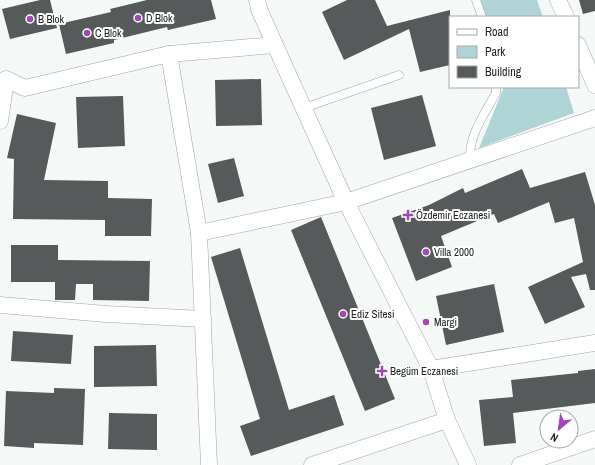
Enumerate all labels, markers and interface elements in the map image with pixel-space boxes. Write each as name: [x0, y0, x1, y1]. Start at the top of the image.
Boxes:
place label: D Blok: [146, 11, 173, 25]
place label: B Blok: [38, 12, 65, 26]
marker: D Blok: [133, 13, 143, 23]
marker: B Blok: [25, 14, 35, 24]
legend: [449, 16, 579, 88]
text: Road: [485, 24, 509, 40]
place label: C Blok: [95, 26, 122, 40]
marker: C Blok: [82, 28, 92, 38]
text: Park: [485, 44, 505, 60]
text: Building: [485, 64, 522, 80]
place label: Özdemir Eczanesi: [416, 208, 490, 222]
marker: Özdemir Eczanesi: [403, 210, 413, 220]
place label: Villa 2000: [434, 245, 474, 259]
marker: Villa 2000: [421, 247, 431, 257]
place label: Ediz Sitesi: [351, 307, 395, 321]
marker: Ediz Sitesi: [338, 309, 348, 319]
place label: Margi: [434, 315, 457, 329]
marker: Margi: [421, 317, 431, 327]
place label: Begüm Eczanesi: [390, 364, 458, 378]
marker: Begüm Eczanesi: [377, 366, 387, 376]
north arrow: [539, 409, 579, 449]
text: N: [548, 430, 560, 445]

